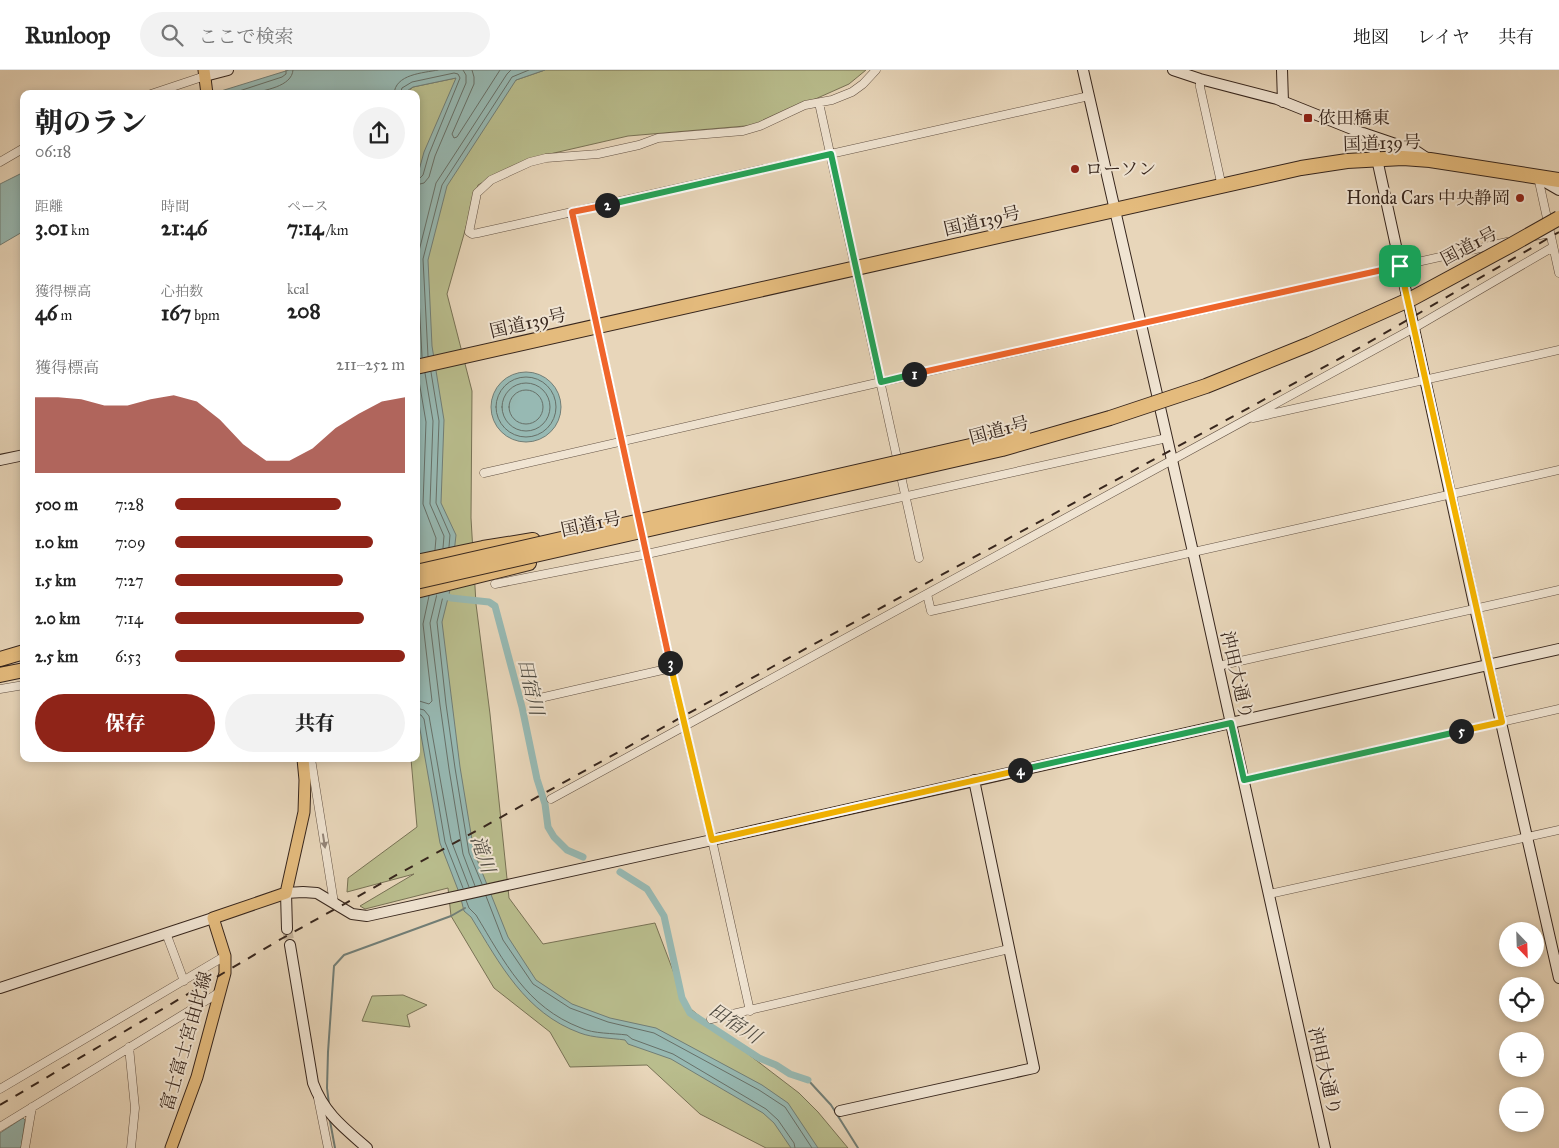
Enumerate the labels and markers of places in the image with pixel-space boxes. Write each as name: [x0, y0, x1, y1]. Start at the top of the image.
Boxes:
place label: 依田橋東: [1318, 107, 1390, 129]
marker: 依田橋東: [1302, 112, 1314, 124]
place label: ローソン: [1085, 158, 1156, 180]
marker: ローソン: [1069, 163, 1081, 175]
place label: Honda Cars 中央静岡: [1346, 187, 1510, 209]
pin: 2: [594, 192, 620, 218]
marker: Honda Cars 中央静岡: [1514, 192, 1526, 204]
pin: [1379, 245, 1421, 287]
pin: 1: [902, 362, 926, 386]
pin: 3: [658, 650, 682, 676]
pin: 5: [1448, 718, 1474, 744]
pin: 4: [1008, 758, 1032, 782]

